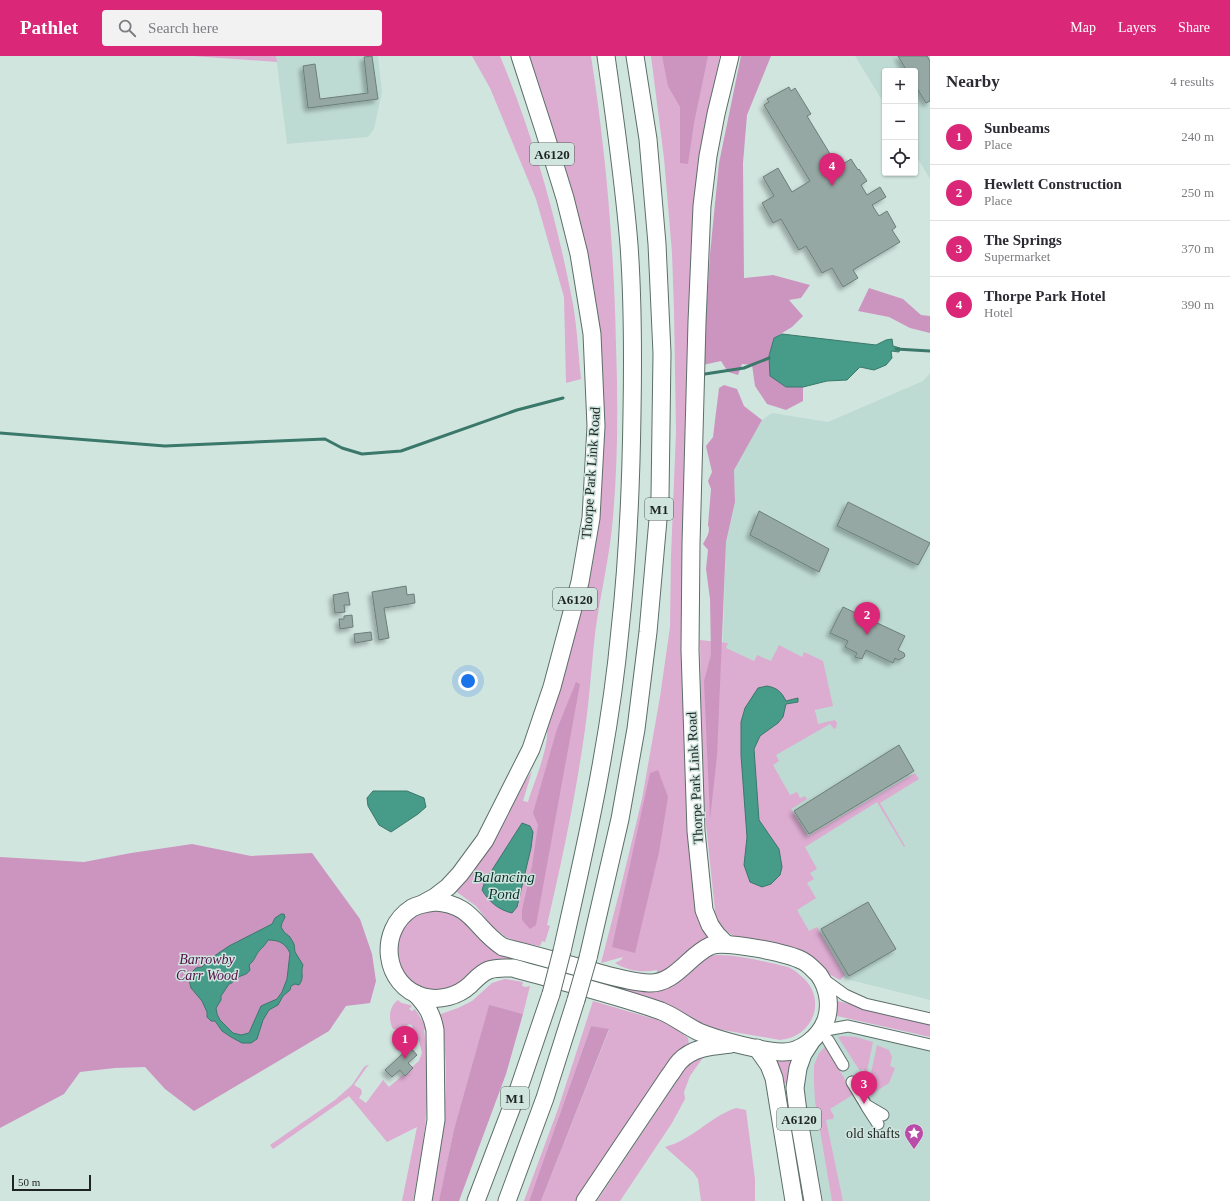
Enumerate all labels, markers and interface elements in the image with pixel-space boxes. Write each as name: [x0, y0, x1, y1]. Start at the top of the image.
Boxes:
search box: [102, 10, 382, 46]
text: Pathlet: [20, 17, 78, 38]
icon: search: [116, 17, 138, 39]
text: Search here: [148, 20, 218, 36]
text: Map: [1070, 20, 1096, 35]
text: Layers: [1118, 20, 1156, 35]
text: Share: [1178, 20, 1210, 35]
map controls: [882, 68, 918, 176]
button: +: [882, 68, 918, 104]
text: Nearby: [946, 72, 1000, 91]
text: 4 results: [1170, 74, 1214, 89]
button: −: [882, 104, 918, 140]
text: Sunbeams: [984, 120, 1050, 136]
text: 1: [956, 129, 962, 144]
text: 240 m: [1181, 129, 1214, 144]
text: Place: [984, 137, 1012, 152]
button: locate: [882, 140, 918, 176]
road number: A6120: [530, 143, 574, 165]
pin: 4: [819, 153, 845, 186]
text: Hewlett Construction: [984, 176, 1122, 192]
text: 2: [956, 185, 962, 200]
text: 250 m: [1181, 185, 1214, 200]
text: Place: [984, 193, 1012, 208]
text: The Springs: [984, 232, 1062, 248]
text: 3: [956, 241, 962, 256]
text: 370 m: [1181, 241, 1214, 256]
text: Supermarket: [984, 249, 1050, 264]
text: Thorpe Park Hotel: [984, 288, 1106, 304]
text: 4: [956, 297, 962, 312]
text: 390 m: [1181, 297, 1214, 312]
text: Hotel: [984, 305, 1013, 320]
street label: Thorpe Park Link Road: [579, 406, 603, 540]
road number: M1: [645, 498, 673, 520]
road number: A6120: [553, 588, 597, 610]
pin: 2: [854, 602, 880, 635]
your location: [458, 671, 478, 691]
street label: Thorpe Park Link Road: [684, 711, 706, 845]
water label: Balancing Pond: [473, 869, 535, 902]
park label: Barrowby Carr Wood: [176, 952, 239, 983]
pin: 1: [392, 1026, 418, 1059]
pin: 3: [851, 1071, 877, 1104]
road number: M1: [501, 1087, 529, 1109]
road number: A6120: [777, 1108, 821, 1130]
place icon: old shafts: [903, 1122, 925, 1150]
place label: old shafts: [846, 1126, 900, 1141]
scale bar: [12, 1173, 91, 1192]
text: 50 m: [18, 1176, 40, 1188]

